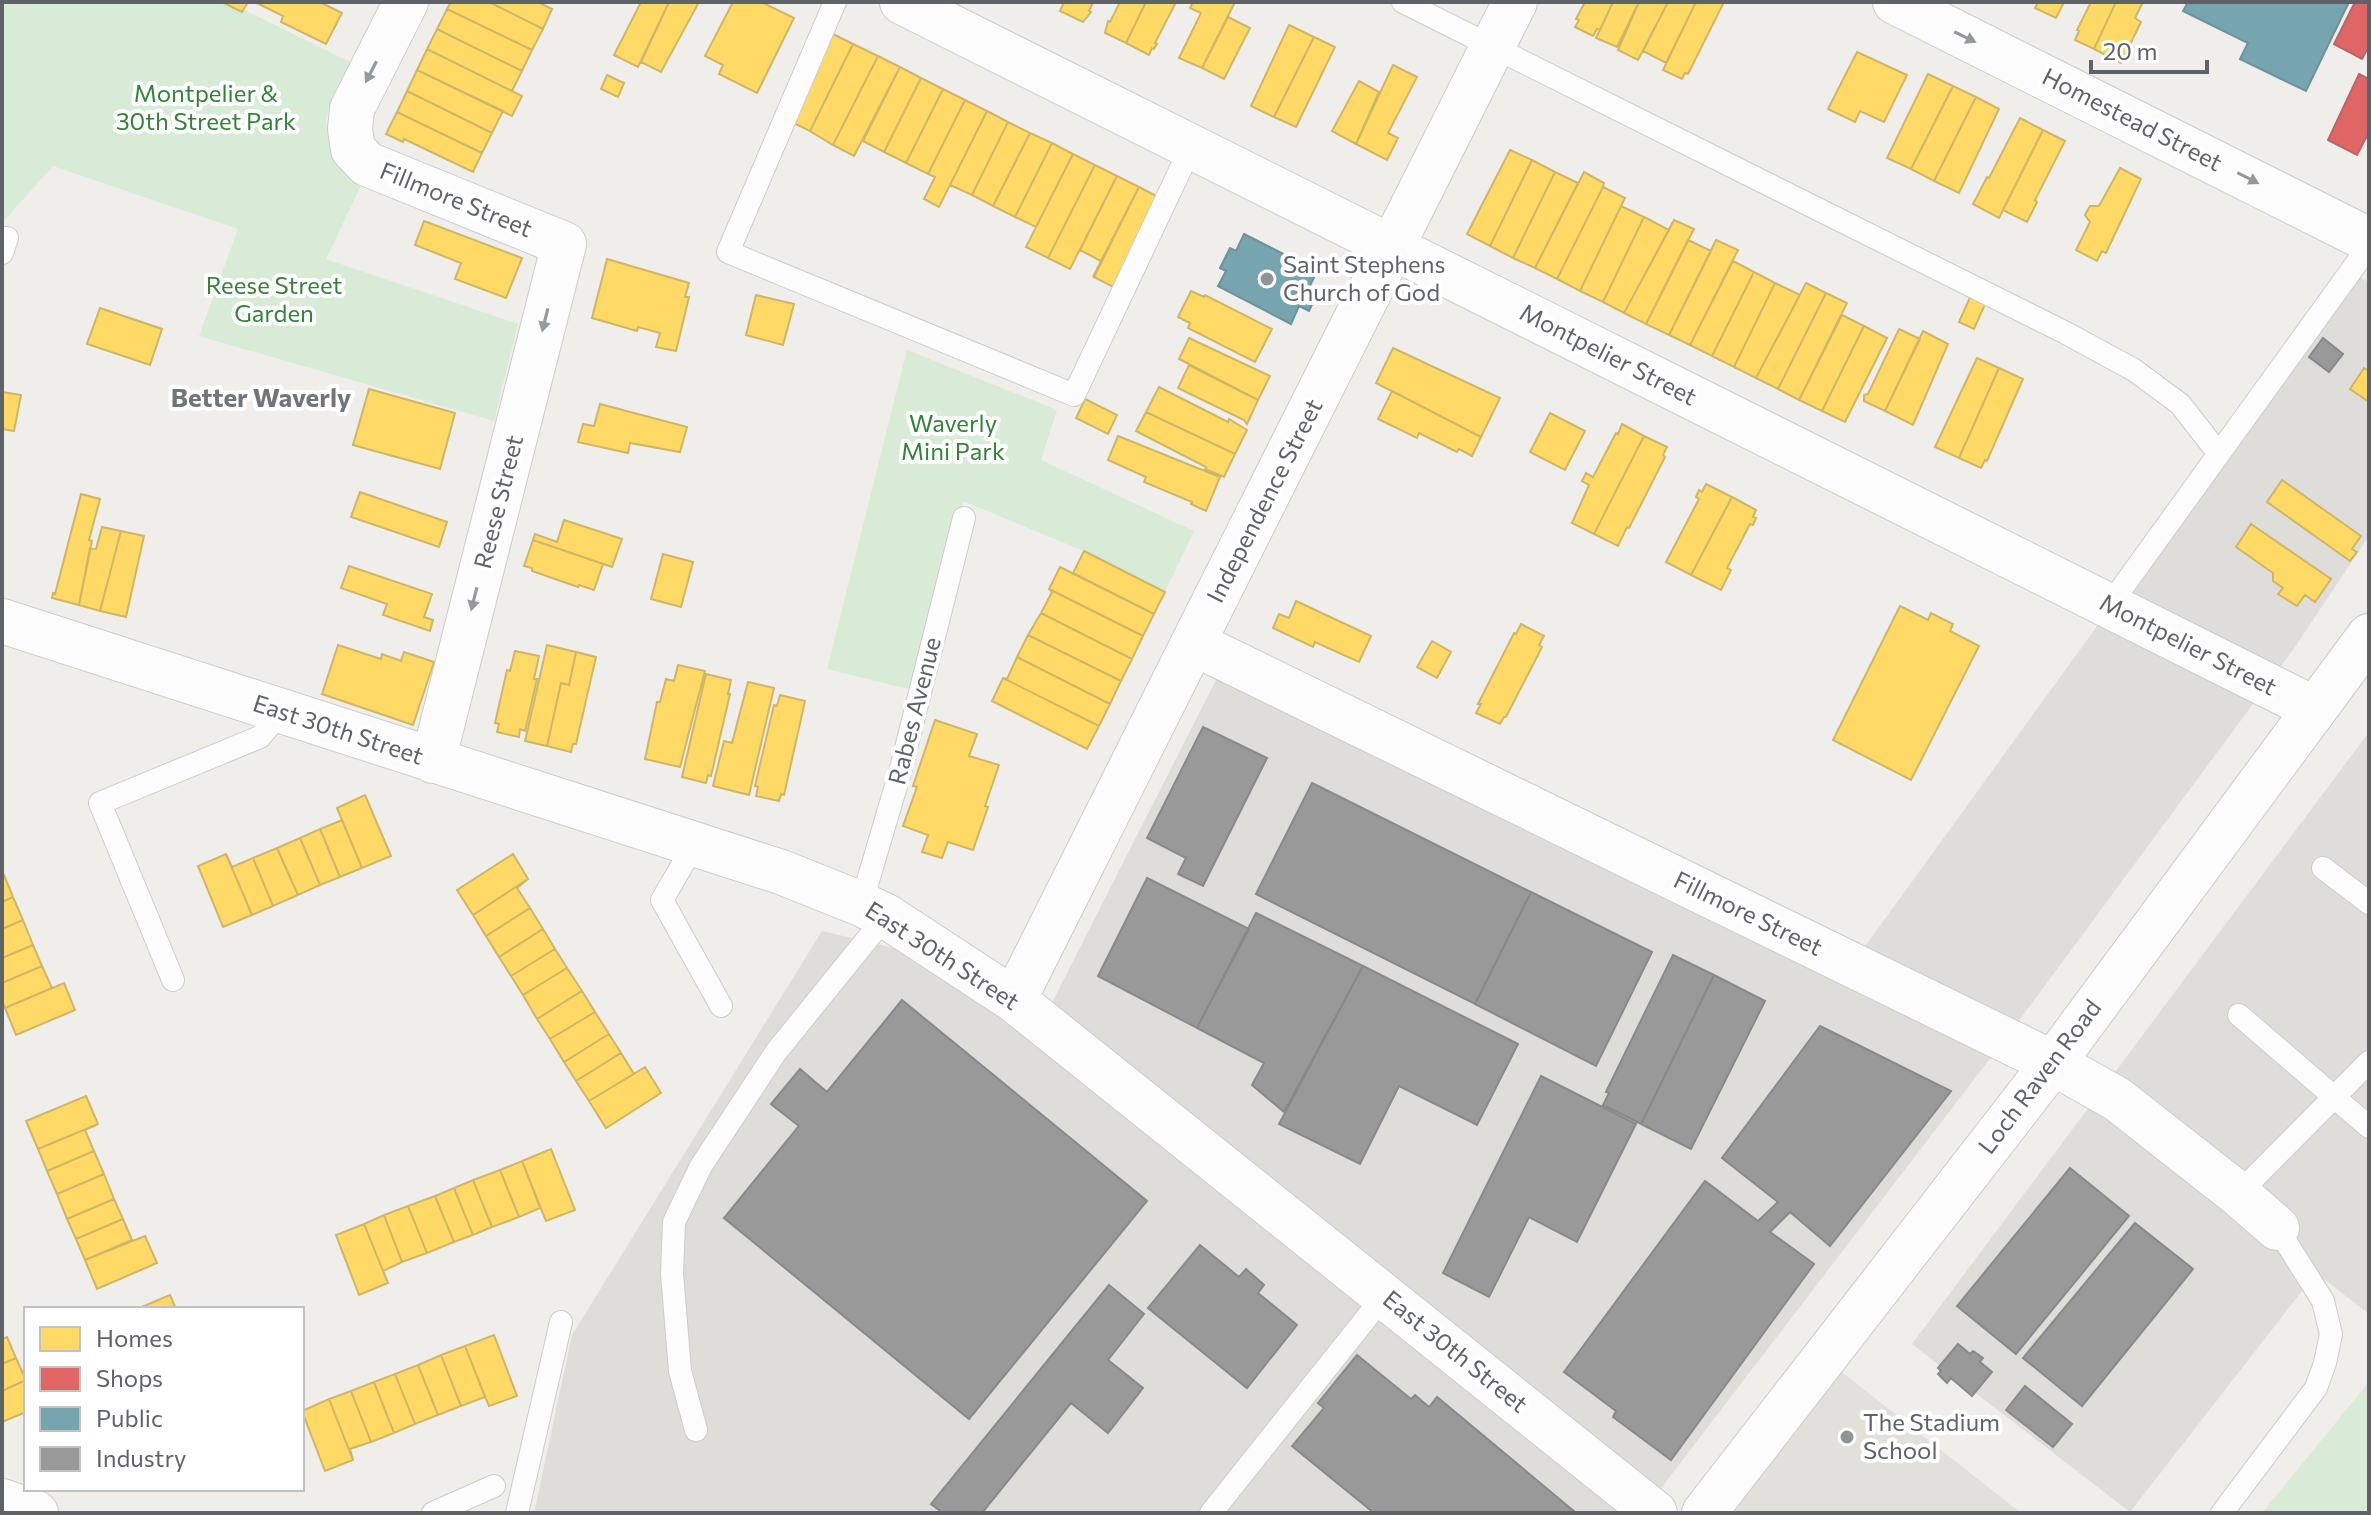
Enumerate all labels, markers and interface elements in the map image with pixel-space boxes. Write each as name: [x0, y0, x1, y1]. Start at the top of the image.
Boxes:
scale bar: [2091, 24, 2207, 74]
one-way arrow: [1954, 30, 1977, 43]
text: 20 m: [2103, 36, 2157, 65]
one-way arrow: [364, 60, 378, 83]
street label: Homestead Street: [2038, 61, 2228, 177]
park label: Montpelier & 30th Street Park: [116, 78, 296, 135]
street label: Fillmore Street: [376, 155, 537, 242]
one-way arrow: [2236, 171, 2259, 185]
place label: Saint Stephens Church of God: [1283, 249, 1445, 306]
park label: Reese Street Garden: [206, 270, 342, 327]
marker: Saint Stephens Church of God: [1258, 270, 1276, 288]
street label: Montpelier Street: [1515, 297, 1702, 411]
one-way arrow: [539, 307, 551, 332]
district label: Better Waverly: [171, 381, 351, 412]
street label: Independence Street: [1200, 393, 1328, 607]
park label: Waverly Mini Park: [901, 408, 1005, 465]
street label: Reese Street: [467, 432, 528, 571]
one-way arrow: [468, 586, 480, 611]
street label: Montpelier Street: [2095, 587, 2282, 701]
street label: Rabes Avenue: [881, 634, 946, 787]
street label: East 30th Street: [250, 687, 427, 770]
street label: Fillmore Street: [1670, 864, 1828, 961]
street label: East 30th Street: [861, 894, 1025, 1015]
street label: Loch Raven Road: [1971, 993, 2106, 1159]
street label: East 30th Street: [1378, 1284, 1534, 1418]
legend: [24, 1307, 304, 1491]
text: Homes: [96, 1323, 173, 1352]
text: Shops: [96, 1363, 163, 1392]
text: Public: [96, 1403, 163, 1432]
place label: The Stadium School: [1863, 1407, 2000, 1464]
marker: The Stadium School: [1838, 1428, 1856, 1446]
text: Industry: [96, 1443, 186, 1472]

